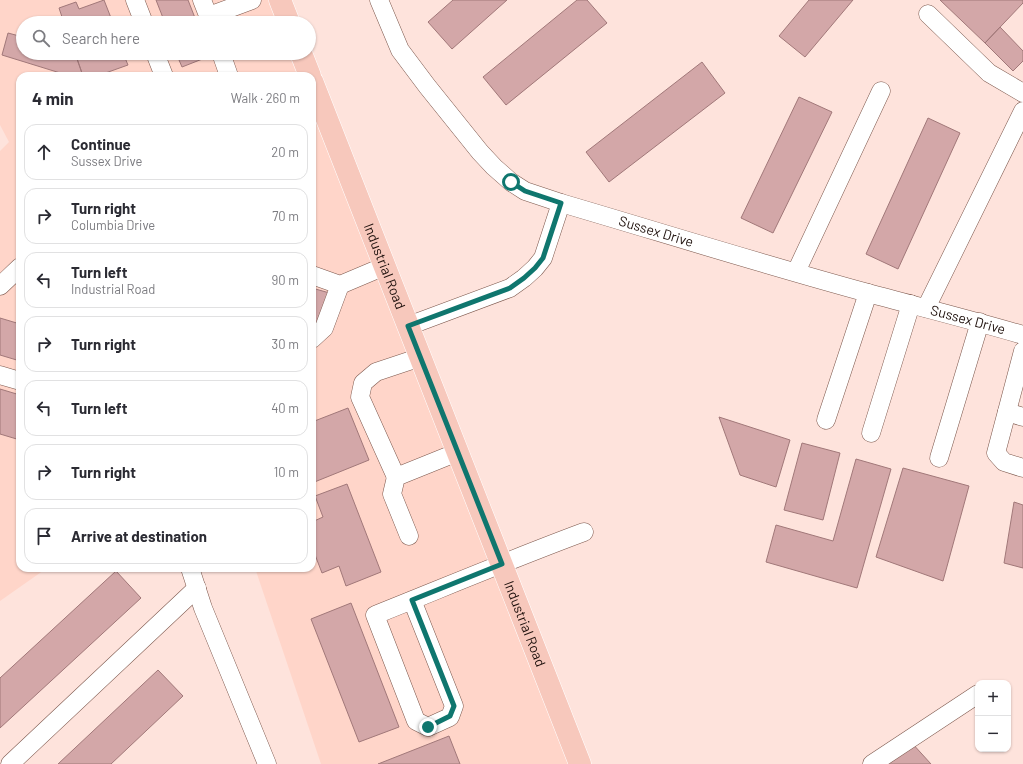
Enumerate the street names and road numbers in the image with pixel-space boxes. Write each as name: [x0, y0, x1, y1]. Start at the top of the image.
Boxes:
street label: Sussex Drive: [617, 212, 696, 250]
street label: Industrial Road: [361, 221, 410, 312]
street label: Sussex Drive: [929, 301, 1008, 338]
street label: Industrial Road: [501, 578, 550, 669]

